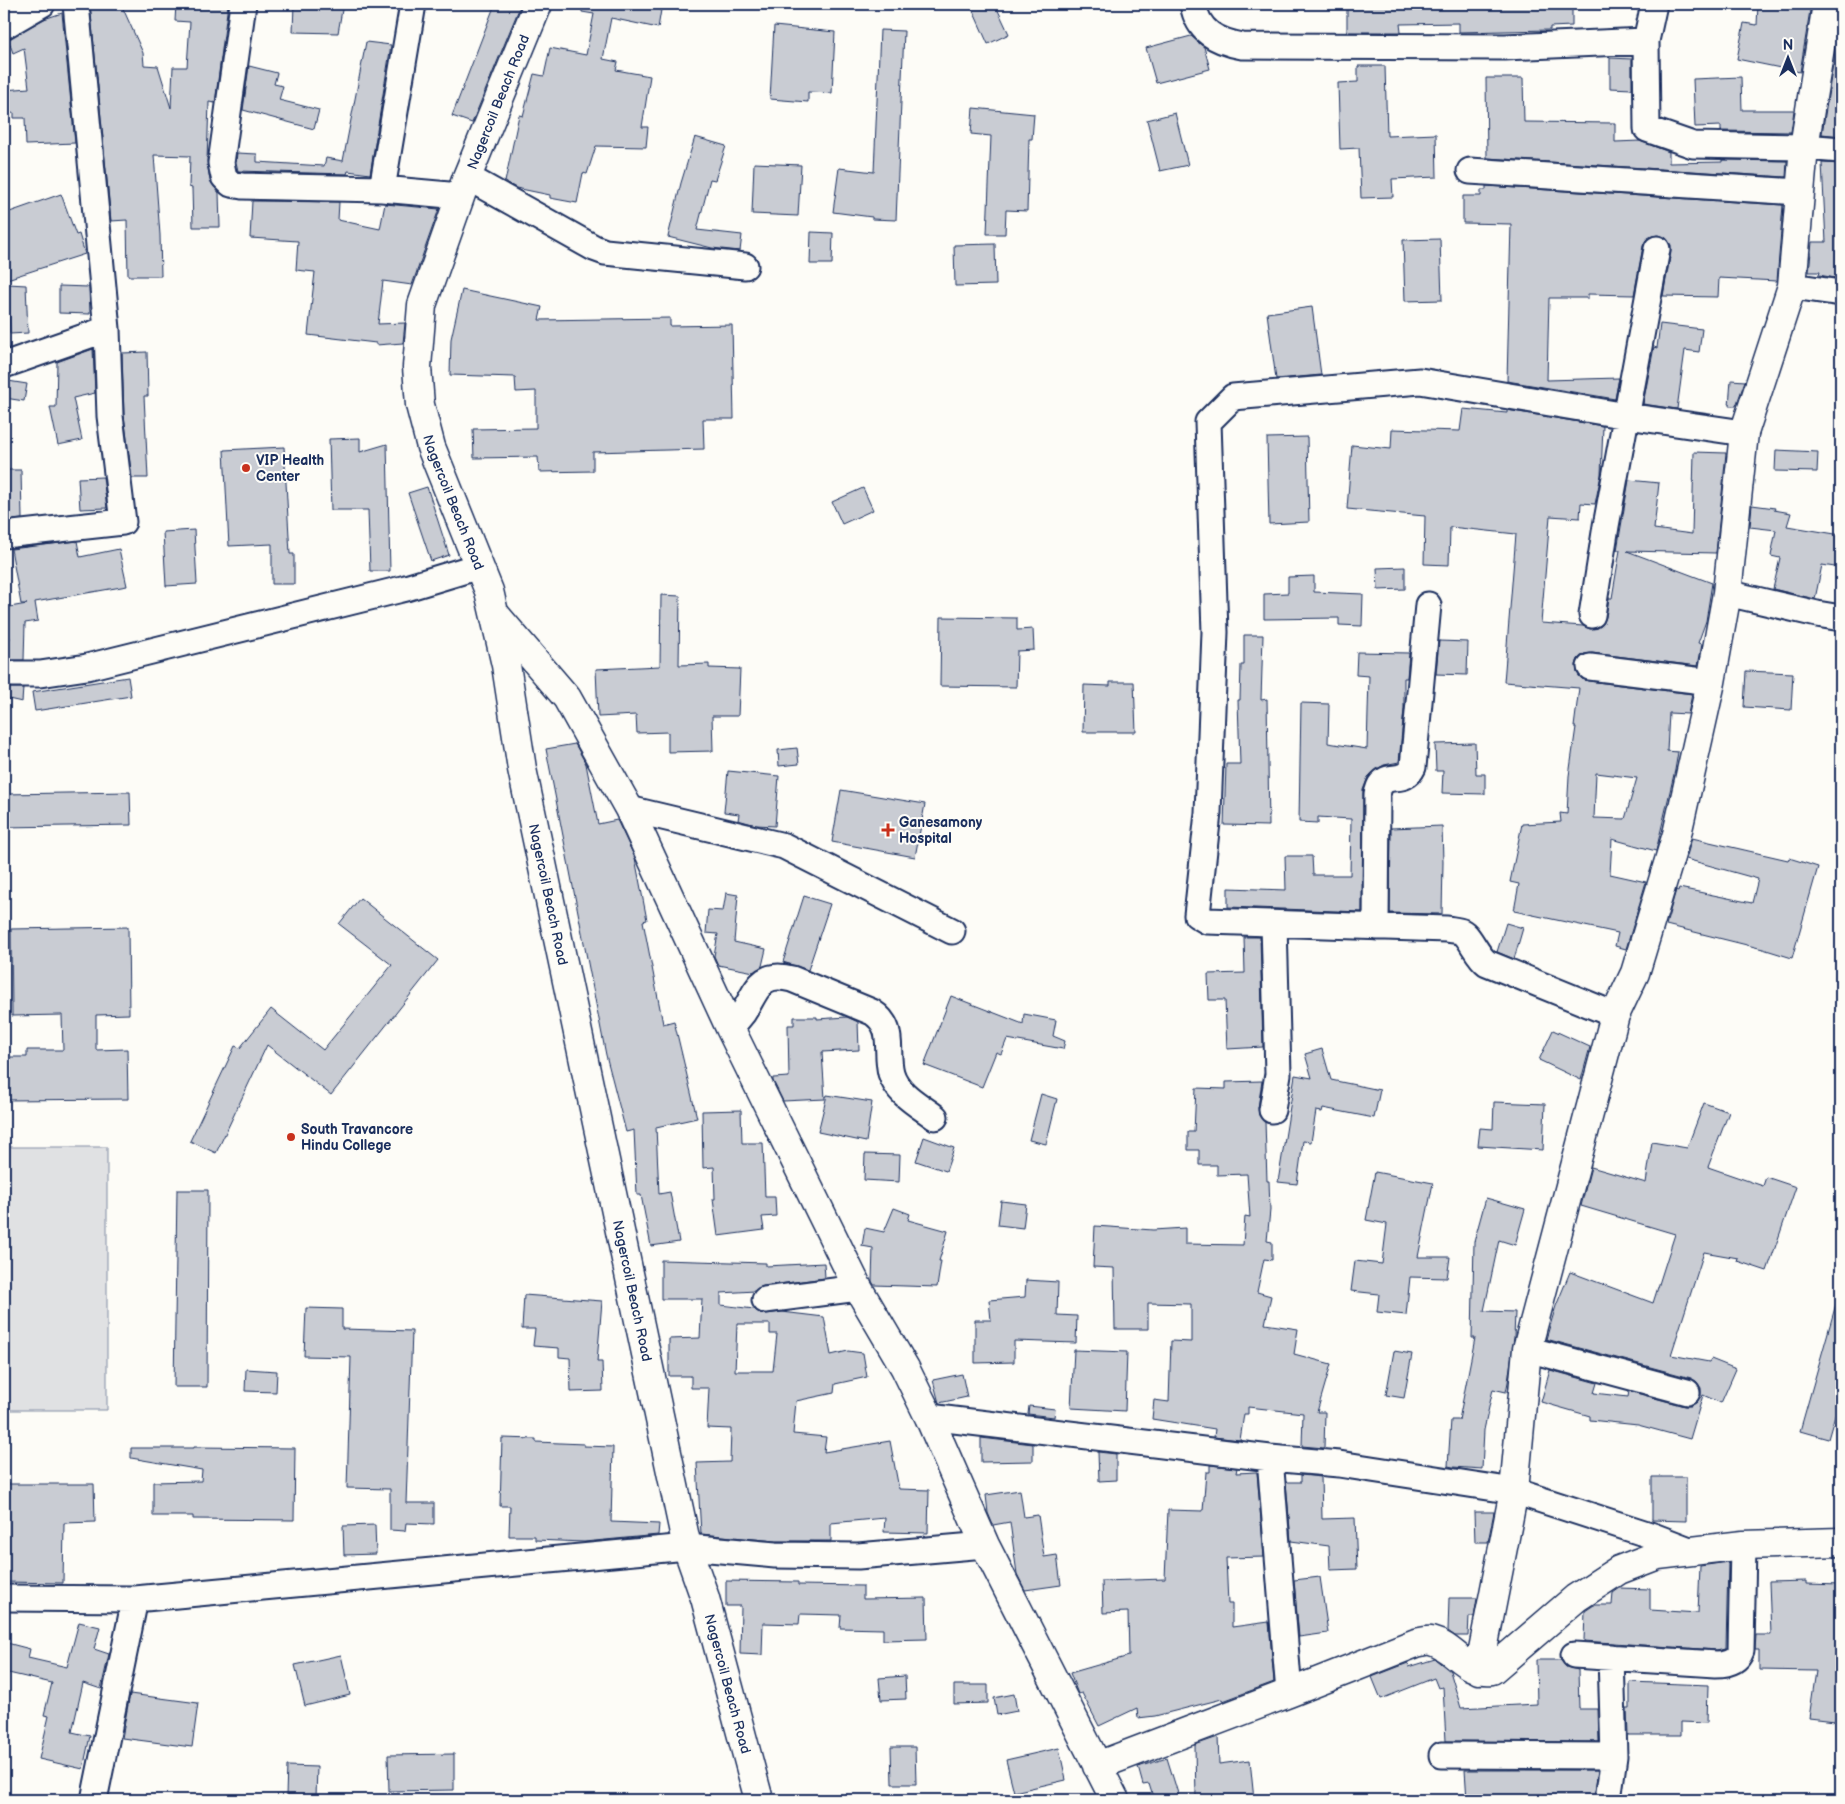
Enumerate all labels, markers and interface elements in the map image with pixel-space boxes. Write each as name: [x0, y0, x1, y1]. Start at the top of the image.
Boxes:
street label: Nagercoil Beach Road: [464, 32, 533, 172]
north arrow: [1762, 32, 1812, 82]
text: N: [1783, 37, 1793, 54]
street label: Nagercoil Beach Road: [419, 433, 488, 572]
place label: VIP Health Center: [256, 452, 324, 485]
marker: VIP Health Center: [240, 462, 252, 474]
place label: Ganesamony Hospital: [899, 814, 983, 847]
street label: Nagercoil Beach Road: [525, 822, 571, 967]
marker: Ganesamony Hospital: [881, 823, 895, 837]
place label: South Travancore Hindu College: [301, 1121, 413, 1154]
marker: South Travancore Hindu College: [285, 1131, 297, 1143]
street label: Nagercoil Beach Road: [609, 1219, 655, 1363]
street label: Nagercoil Beach Road: [701, 1612, 754, 1756]

